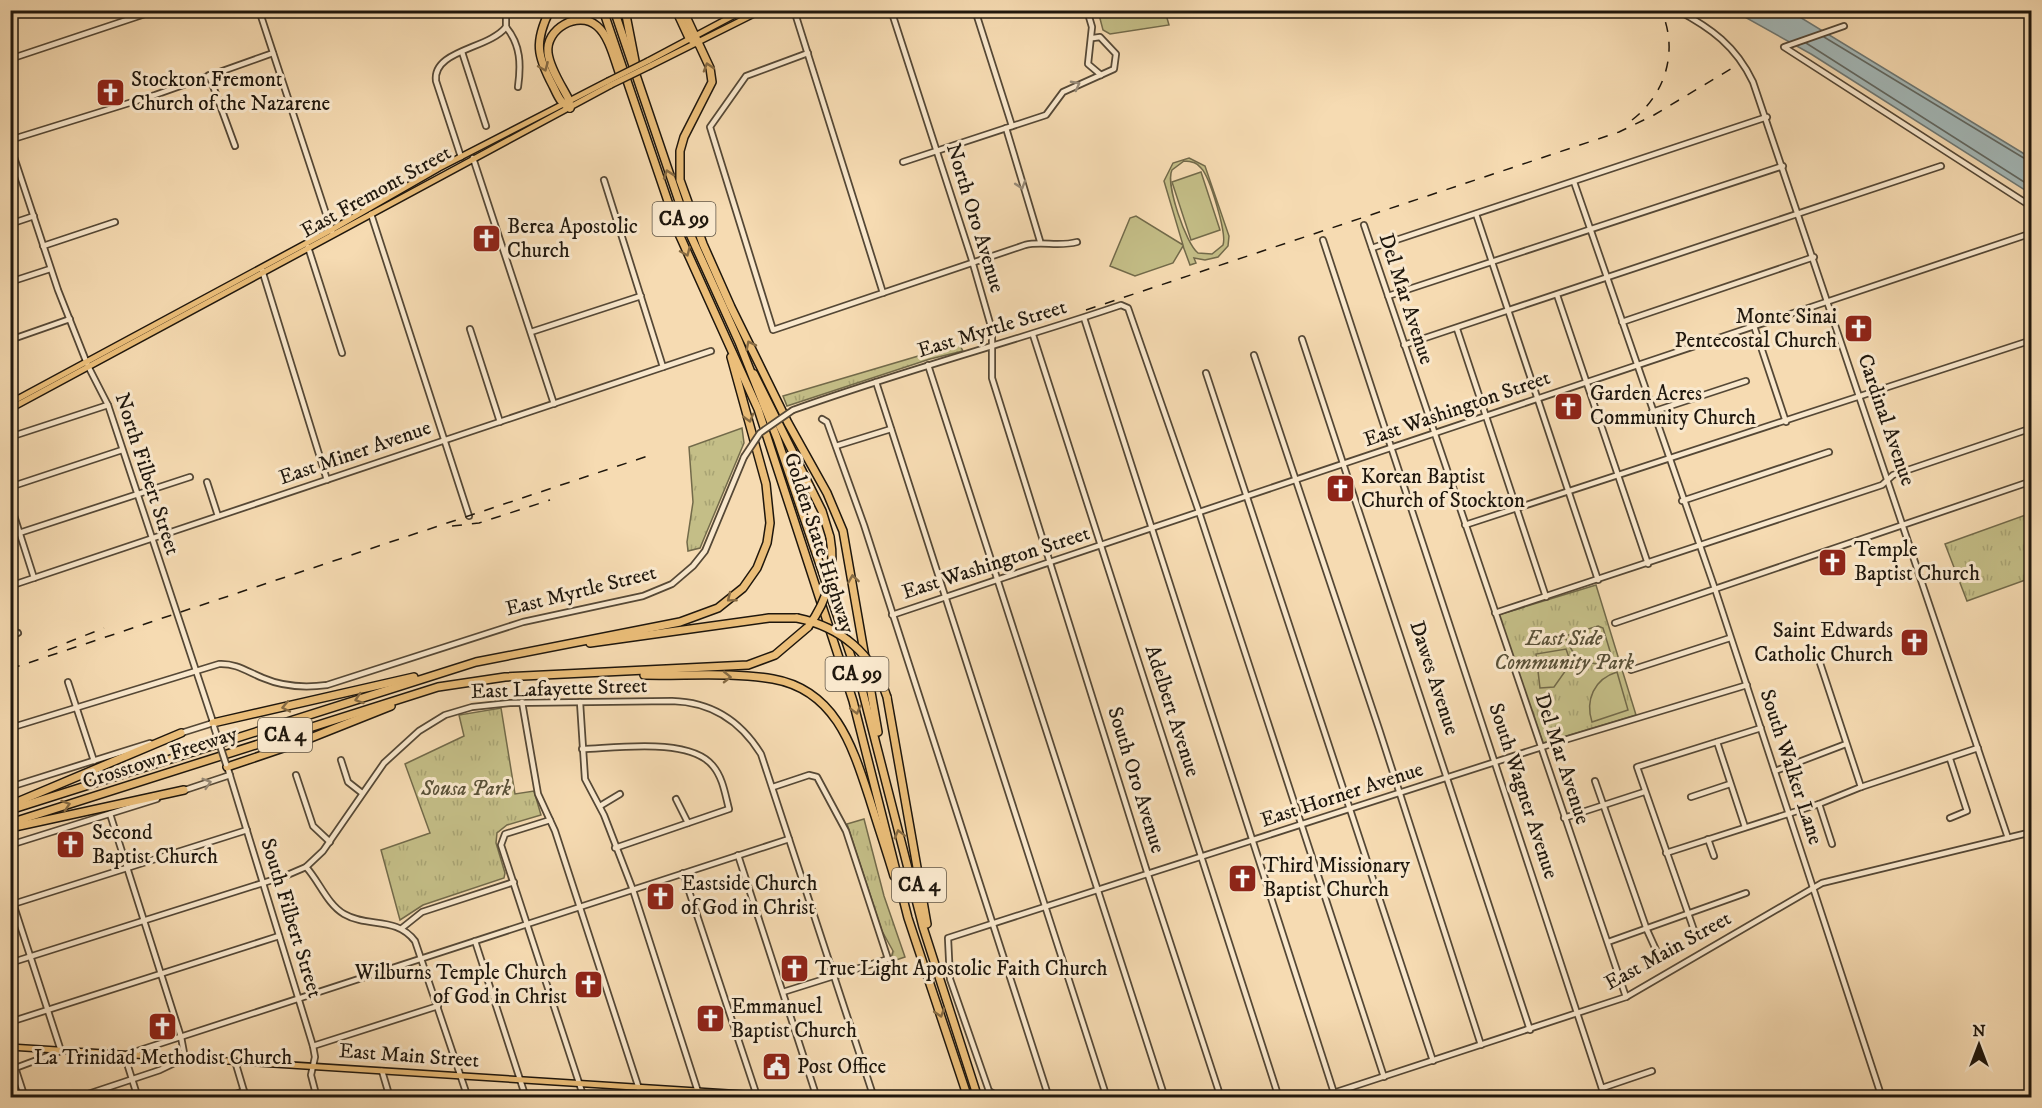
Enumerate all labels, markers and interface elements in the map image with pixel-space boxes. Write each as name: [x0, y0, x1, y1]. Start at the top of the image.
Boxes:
one-way arrow: [537, 60, 549, 71]
one-way arrow: [703, 62, 715, 73]
place label: Stockton Fremont Church of the Nazarene: [131, 67, 331, 117]
church icon: Stockton Fremont Church of the Nazarene: [94, 76, 126, 108]
one-way arrow: [1070, 81, 1080, 92]
street label: East Fremont Street: [296, 140, 456, 244]
street label: North Oro Avenue: [940, 140, 1010, 296]
one-way arrow: [663, 169, 676, 180]
one-way arrow: [1014, 179, 1027, 190]
road number: CA 99: [652, 202, 716, 236]
place label: Berea Apostolic Church: [507, 214, 638, 264]
church icon: Berea Apostolic Church: [470, 223, 502, 255]
street label: Del Mar Avenue: [1373, 230, 1439, 368]
one-way arrow: [679, 246, 691, 257]
street label: East Myrtle Street: [914, 294, 1070, 364]
place label: Monte Sinai Pentecostal Church: [1675, 304, 1837, 354]
church icon: Monte Sinai Pentecostal Church: [1842, 313, 1874, 345]
one-way arrow: [745, 340, 757, 351]
street label: Cardinal Avenue: [1851, 351, 1921, 490]
street label: East Washington Street: [1360, 365, 1554, 453]
place label: Garden Acres Community Church: [1590, 381, 1756, 431]
street label: North Filbert Street: [109, 390, 186, 559]
church icon: Garden Acres Community Church: [1553, 390, 1585, 422]
one-way arrow: [742, 412, 754, 423]
street label: East Miner Avenue: [276, 415, 435, 491]
street label: Golden State Highway: [777, 449, 861, 638]
place label: Korean Baptist Church of Stockton: [1361, 464, 1525, 514]
church icon: Korean Baptist Church of Stockton: [1324, 473, 1356, 505]
street label: East Washington Street: [899, 520, 1093, 606]
place label: Temple Baptist Church: [1854, 537, 1980, 587]
church icon: Temple Baptist Church: [1817, 546, 1849, 578]
street label: East Myrtle Street: [503, 560, 659, 622]
one-way arrow: [847, 575, 860, 585]
one-way arrow: [727, 590, 738, 601]
street label: Dawes Avenue: [1403, 618, 1465, 739]
place label: Saint Edwards Catholic Church: [1754, 618, 1893, 668]
park label: East Side Community Park: [1494, 626, 1634, 676]
church icon: Saint Edwards Catholic Church: [1898, 627, 1930, 659]
street label: Adelbert Avenue: [1138, 642, 1206, 780]
road number: CA 99: [826, 657, 888, 691]
one-way arrow: [723, 671, 732, 683]
street label: East Lafayette Street: [470, 673, 648, 705]
street label: South Walker Lane: [1754, 686, 1828, 848]
street label: Del Mar Avenue: [1529, 690, 1595, 828]
one-way arrow: [354, 692, 365, 704]
one-way arrow: [282, 699, 292, 712]
street label: South Wagner Avenue: [1482, 700, 1564, 882]
one-way arrow: [849, 704, 861, 715]
street label: South Oro Avenue: [1101, 704, 1171, 857]
road number: CA 4: [258, 718, 312, 752]
street label: Crosstown Freeway: [79, 720, 242, 795]
street label: East Horner Avenue: [1257, 756, 1427, 834]
park label: Sousa Park: [420, 776, 511, 802]
one-way arrow: [201, 778, 212, 790]
one-way arrow: [60, 800, 71, 813]
place label: Second Baptist Church: [92, 820, 218, 870]
church icon: Second Baptist Church: [55, 829, 87, 861]
one-way arrow: [894, 829, 907, 839]
street label: South Filbert Street: [254, 835, 328, 1001]
place label: Third Missionary Baptist Church: [1263, 853, 1411, 903]
church icon: Third Missionary Baptist Church: [1226, 862, 1258, 894]
road number: CA 4: [892, 868, 946, 902]
place label: Eastside Church of God in Christ: [681, 871, 817, 921]
church icon: Eastside Church of God in Christ: [644, 880, 676, 912]
street label: East Main Street: [1600, 905, 1736, 996]
church icon: True Light Apostolic Faith Church: [778, 953, 810, 985]
place label: True Light Apostolic Faith Church: [815, 956, 1108, 982]
place label: Wilburns Temple Church of God in Christ: [354, 960, 567, 1010]
church icon: Wilburns Temple Church of God in Christ: [572, 969, 604, 1001]
place label: Emmanuel Baptist Church: [731, 994, 857, 1044]
church icon: Emmanuel Baptist Church: [694, 1003, 726, 1035]
one-way arrow: [933, 1007, 945, 1018]
church icon: La Trinidad Methodist Church: [147, 1011, 179, 1043]
north arrow: [1949, 1015, 2009, 1075]
text: N: [1972, 1021, 1986, 1041]
street label: East Main Street: [338, 1038, 480, 1074]
place label: La Trinidad Methodist Church: [34, 1045, 292, 1071]
public building icon: Post Office: [760, 1051, 792, 1083]
place label: Post Office: [797, 1054, 887, 1080]

